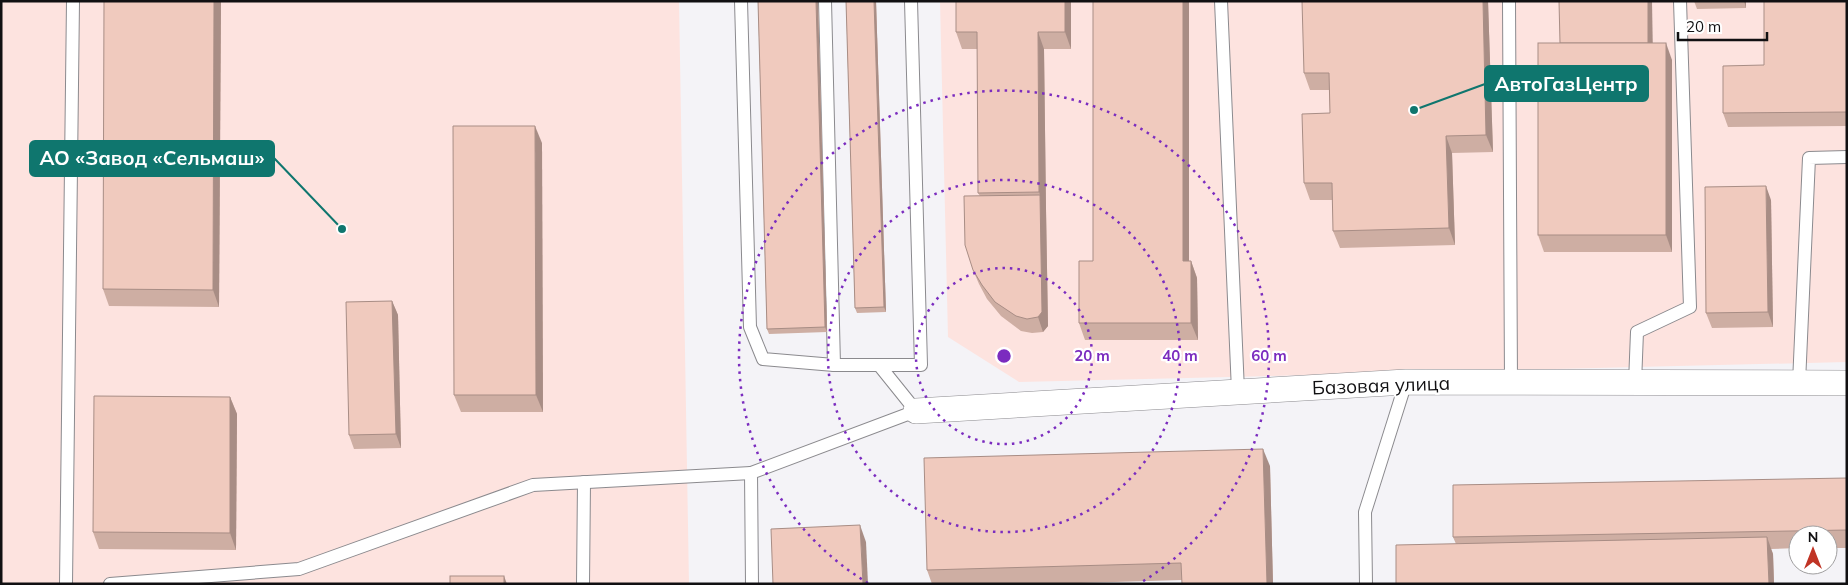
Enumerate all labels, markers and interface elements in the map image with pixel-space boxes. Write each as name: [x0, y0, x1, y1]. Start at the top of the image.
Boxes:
scale bar: [1678, 10, 1767, 42]
text: 20 m: [1686, 17, 1721, 36]
callout: АвтоГазЦентр: [1485, 66, 1648, 101]
text: АвтоГазЦентр: [1494, 71, 1638, 96]
callout: АО «Завод «Сельмаш»: [30, 141, 274, 176]
text: АО «Завод «Сельмаш»: [40, 145, 264, 170]
text: 20 m: [1074, 346, 1110, 365]
text: 40 m: [1162, 346, 1198, 365]
text: 60 m: [1251, 346, 1287, 365]
centre of rings: [995, 347, 1013, 365]
street label: Базовая улица: [1312, 371, 1450, 399]
north arrow: [1788, 525, 1838, 575]
text: N: [1808, 528, 1818, 546]

